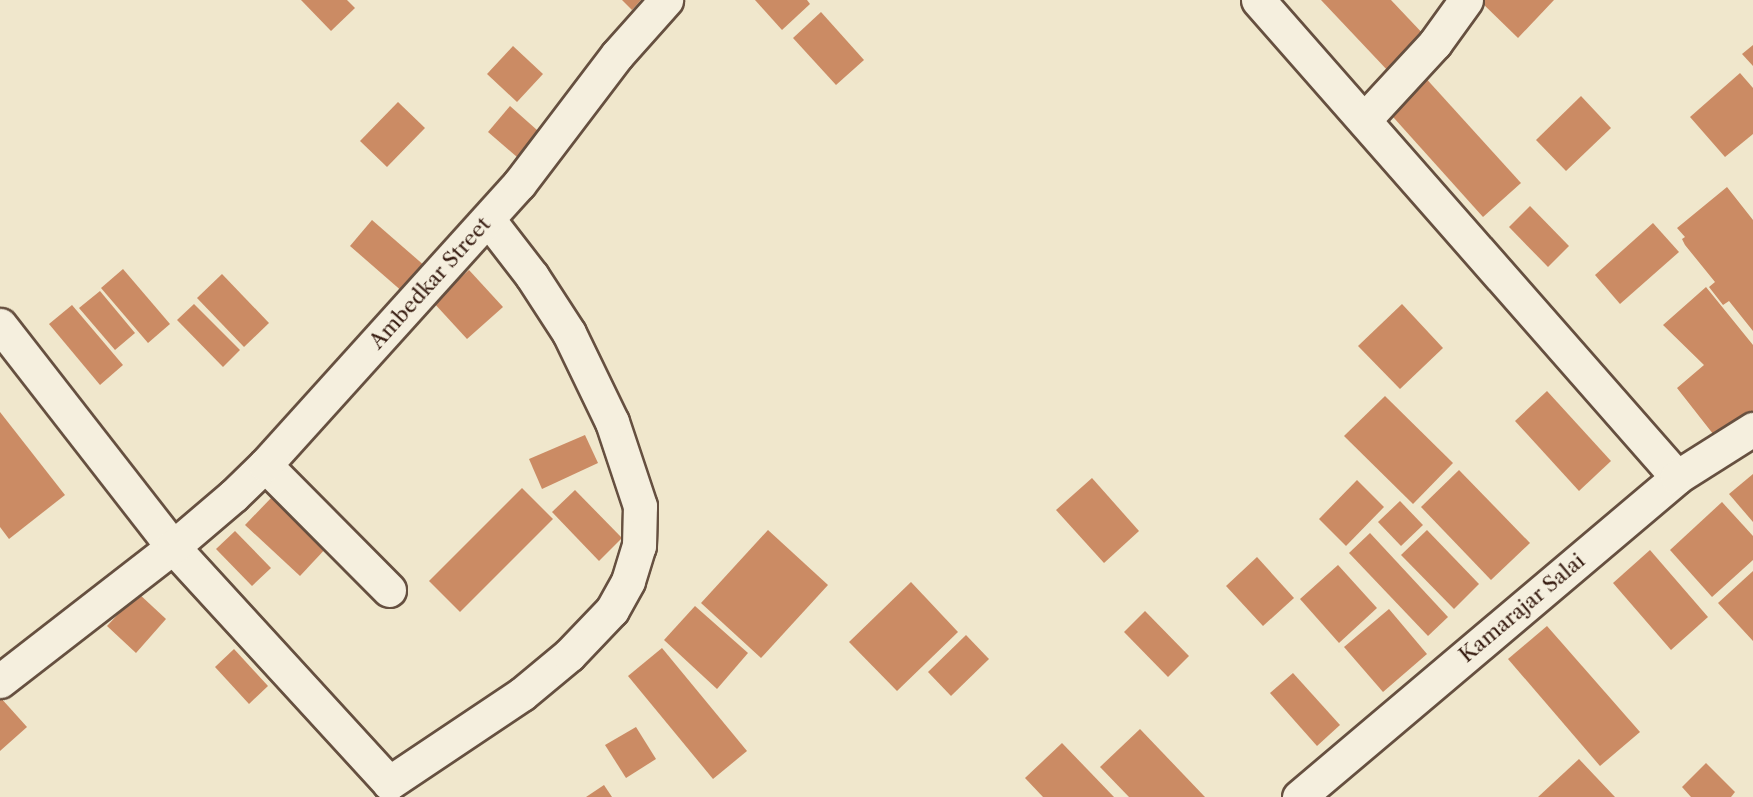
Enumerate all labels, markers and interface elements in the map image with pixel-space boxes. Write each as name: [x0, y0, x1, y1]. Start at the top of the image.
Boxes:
street label: Ambedkar Street: [364, 212, 496, 354]
street label: Kamarajar Salai: [1454, 548, 1590, 668]

